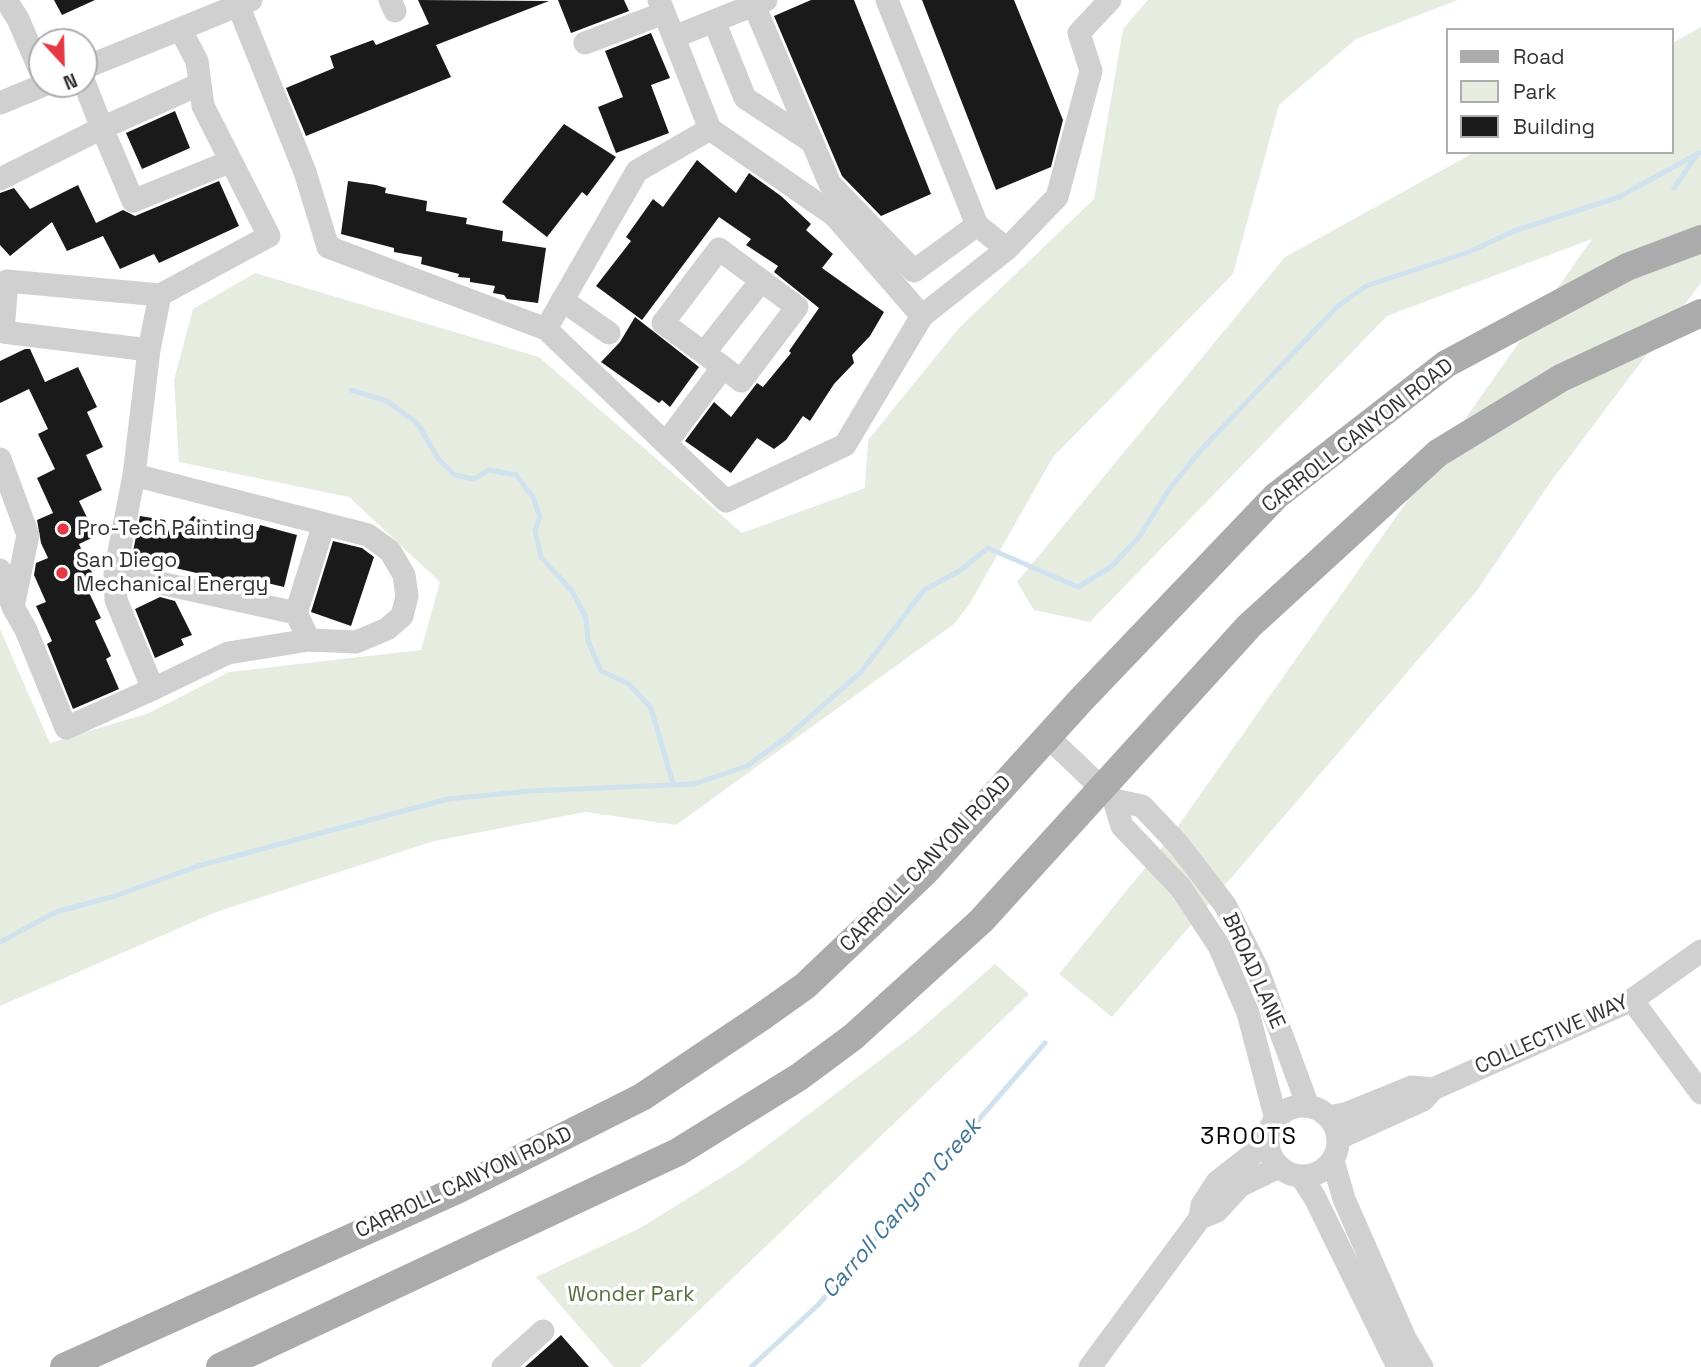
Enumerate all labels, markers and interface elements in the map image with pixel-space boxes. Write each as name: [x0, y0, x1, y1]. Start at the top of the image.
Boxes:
north arrow: [28, 28, 98, 98]
legend: [1446, 28, 1673, 154]
text: Road: [1513, 43, 1565, 70]
text: N: [60, 67, 81, 95]
text: Park: [1513, 78, 1557, 105]
text: Building: [1513, 113, 1595, 140]
street label: CARROLL CANYON ROAD: [1257, 353, 1459, 519]
place label: Pro-Tech Painting: [77, 516, 255, 542]
marker: Pro-Tech Painting: [55, 521, 71, 537]
place label: San Diego Mechanical Energy: [76, 548, 268, 598]
marker: San Diego Mechanical Energy: [54, 565, 70, 581]
street label: CARROLL CANYON ROAD: [835, 770, 1017, 958]
street label: BROAD LANE: [1216, 909, 1290, 1033]
street label: COLLECTIVE WAY: [1471, 990, 1633, 1080]
water label: Carroll Canyon Creek: [816, 1113, 988, 1305]
street label: CARROLL CANYON ROAD: [352, 1122, 576, 1244]
district label: 3ROOTS: [1201, 1124, 1297, 1152]
park label: Wonder Park: [568, 1282, 694, 1308]

